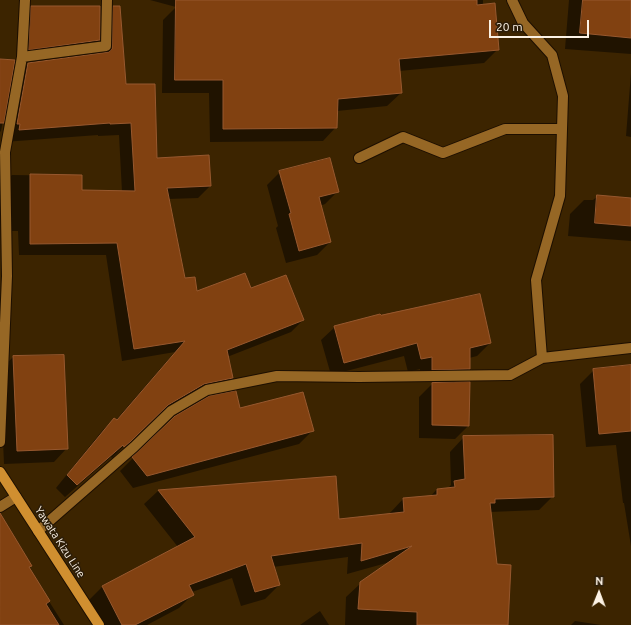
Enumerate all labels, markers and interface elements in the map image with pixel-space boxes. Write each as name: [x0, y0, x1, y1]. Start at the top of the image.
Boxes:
scale bar: [491, 12, 591, 38]
text: 20 m: [496, 20, 523, 33]
street label: Yawata Kizu Line: [32, 504, 88, 580]
north arrow: [579, 573, 619, 613]
text: N: [595, 575, 603, 587]

